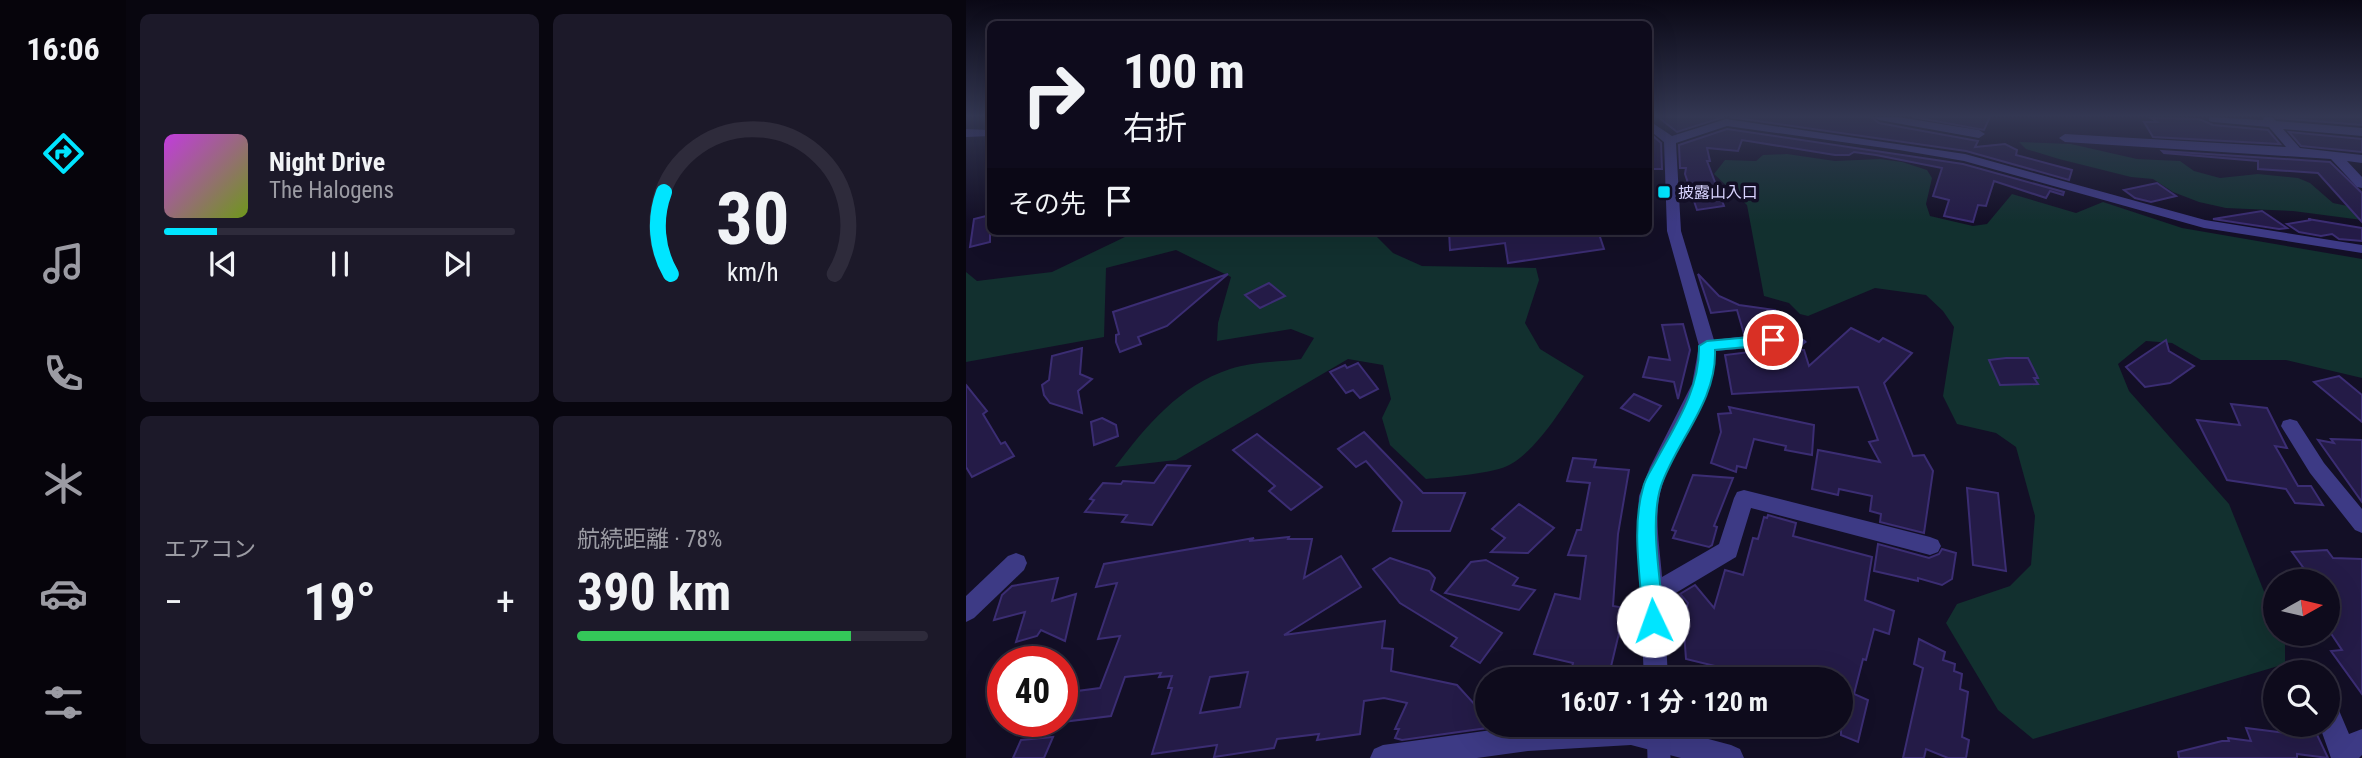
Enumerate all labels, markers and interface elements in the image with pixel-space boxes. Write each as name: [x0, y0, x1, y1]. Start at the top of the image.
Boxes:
text: 16:06: [26, 30, 100, 68]
text: 100 m: [1123, 43, 1245, 100]
icon: right: [1008, 49, 1099, 140]
text: 右折: [1123, 109, 1187, 147]
icon: directions: [39, 129, 88, 178]
text: Night Drive: [269, 147, 385, 177]
text: The Halogens: [269, 177, 394, 204]
text: 30: [716, 177, 789, 263]
icon: arrive: [1100, 182, 1138, 220]
place label: 披露山入口: [1678, 183, 1758, 202]
marker: 披露山入口: [1656, 184, 1672, 200]
text: その先: [1008, 189, 1086, 219]
icon: music: [39, 239, 88, 288]
icon: previous: [204, 245, 242, 283]
icon: pause: [321, 245, 359, 283]
icon: next: [438, 245, 476, 283]
text: km/h: [727, 258, 778, 287]
pin: [1743, 310, 1803, 370]
icon: arrive: [1754, 321, 1792, 359]
icon: phone: [39, 349, 88, 398]
icon: climate: [39, 459, 88, 508]
text: 航続距離 · 78%: [577, 526, 722, 553]
text: エアコン: [164, 536, 256, 563]
text: 390 km: [577, 562, 731, 623]
icon: car: [39, 569, 88, 618]
north arrow: [2263, 569, 2340, 646]
map controls: [2263, 569, 2340, 737]
text: 19°: [303, 572, 376, 633]
text: −: [164, 580, 183, 624]
text: +: [496, 580, 515, 624]
position arrow: [1616, 584, 1690, 658]
speed limit sign: 40: [987, 646, 1078, 737]
button: search: [2263, 660, 2340, 737]
icon: filters: [39, 678, 88, 727]
text: 16:07 · 1 分 · 120 m: [1560, 687, 1768, 717]

